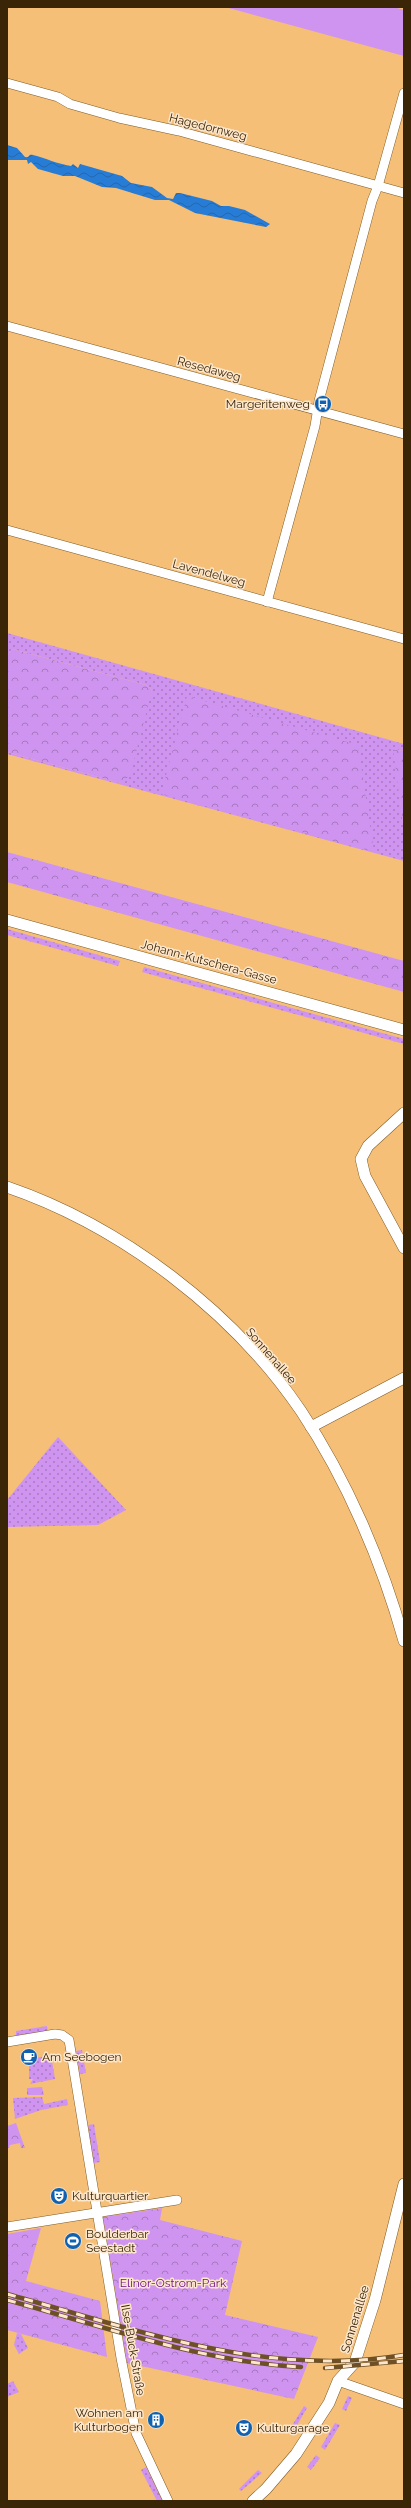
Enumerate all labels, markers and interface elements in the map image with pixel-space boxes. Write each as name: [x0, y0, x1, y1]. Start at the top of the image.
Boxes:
street label: Hagedornweg: [168, 111, 248, 143]
street label: Resedaweg: [176, 354, 242, 384]
bus stop icon: Margeritenweg: [313, 394, 333, 414]
place label: Margeritenweg: [226, 397, 310, 411]
street label: Lavendelweg: [171, 557, 247, 589]
street label: Johann-Kutschera-Gasse: [140, 937, 278, 987]
street label: Sonnenallee: [243, 1325, 299, 1387]
cafe icon: Am Seebogen: [19, 2047, 39, 2067]
place label: Am Seebogen: [42, 2050, 122, 2064]
theatre icon: Kulturquartier: [49, 2186, 69, 2206]
place label: Kulturquartier: [72, 2189, 149, 2203]
place label: Boulderbar Seestadt: [86, 2227, 149, 2255]
sports icon: Boulderbar Seestadt: [63, 2231, 83, 2251]
park label: Elinor-Ostrom-Park: [120, 2276, 227, 2290]
street label: Sonnenallee: [338, 2284, 372, 2354]
street label: Ilse-Buck-Straße: [118, 2303, 148, 2397]
place label: Wohnen am Kulturbogen: [74, 2406, 143, 2434]
building icon: Wohnen am Kulturbogen: [146, 2410, 166, 2430]
theatre icon: Kulturgarage: [234, 2418, 254, 2438]
place label: Kulturgarage: [257, 2421, 329, 2435]

